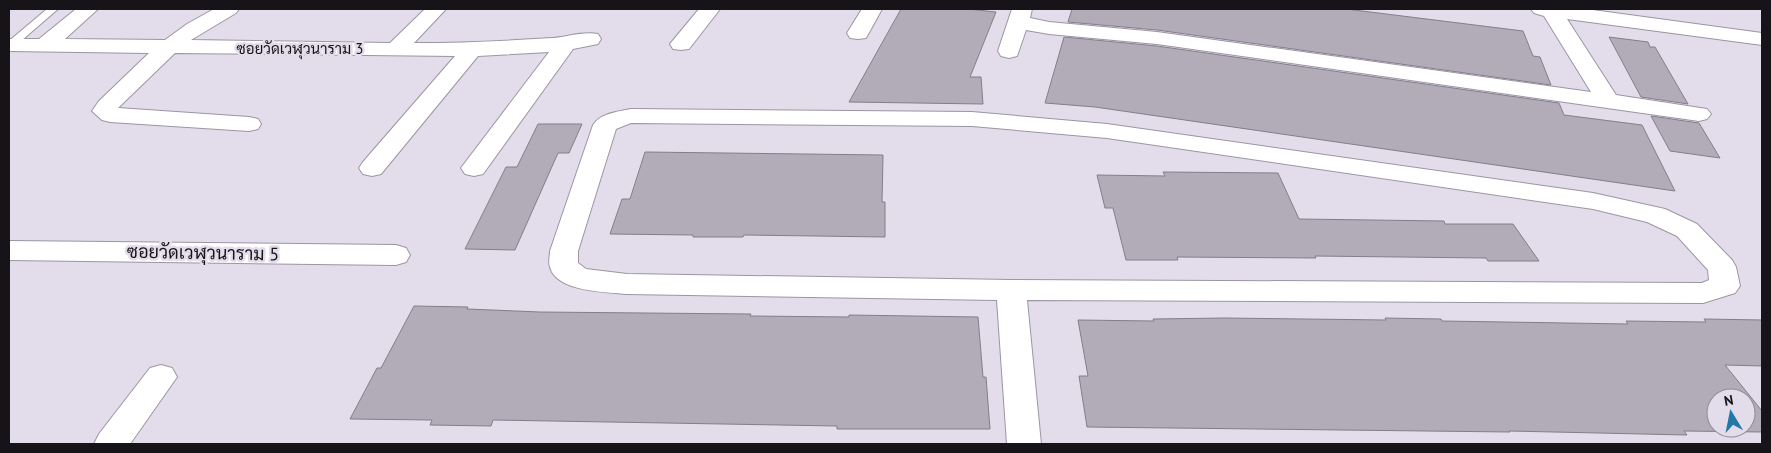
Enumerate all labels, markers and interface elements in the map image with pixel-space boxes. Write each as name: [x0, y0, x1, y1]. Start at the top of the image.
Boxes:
street label: ซอยวัดเวฬุวนาราม 3: [237, 39, 363, 60]
street label: ซอยวัดเวฬุวนาราม 5: [127, 240, 279, 266]
north arrow: [1706, 388, 1756, 438]
text: N: [1723, 391, 1735, 410]

